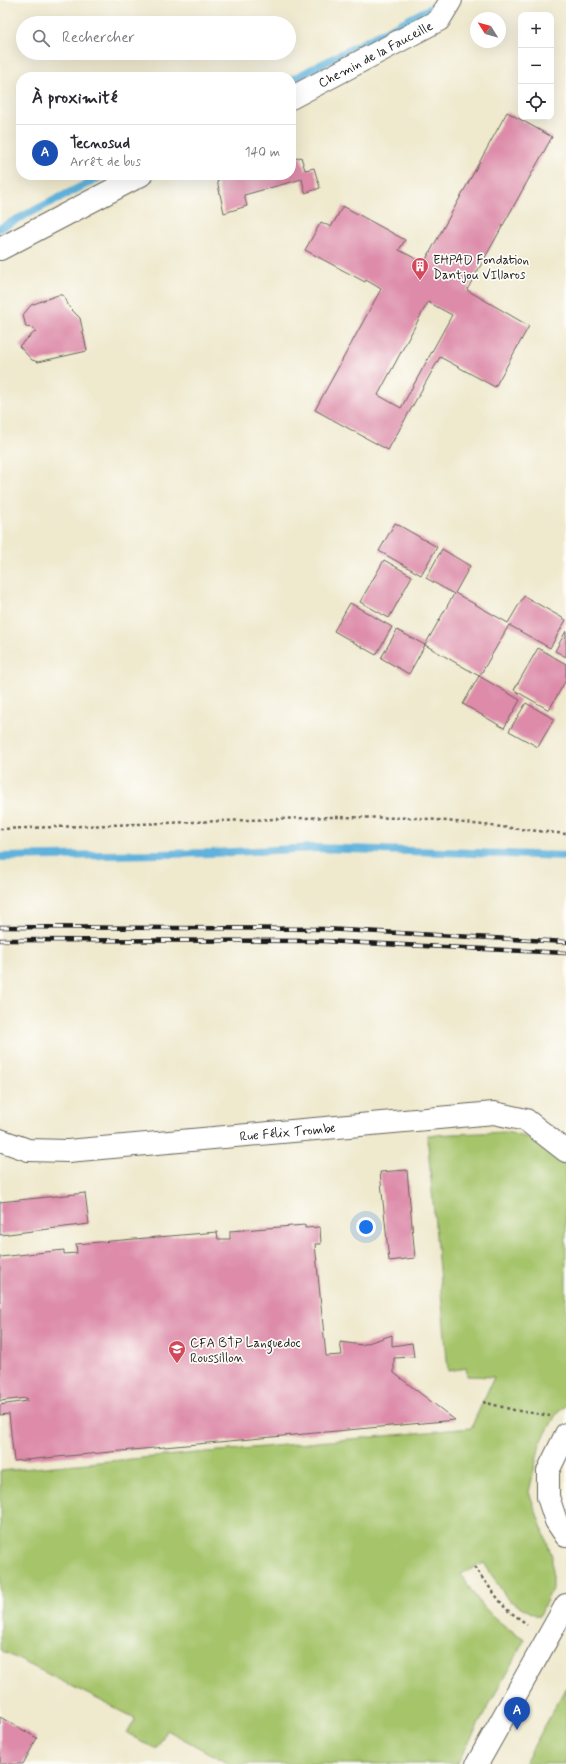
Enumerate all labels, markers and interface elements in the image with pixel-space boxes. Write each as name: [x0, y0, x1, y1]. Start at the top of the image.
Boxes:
north arrow: [470, 12, 506, 48]
map controls: [518, 12, 554, 120]
button: +: [518, 12, 554, 48]
search box: [16, 16, 296, 60]
street label: Chemin de la Fauceille: [316, 18, 436, 92]
icon: search: [30, 27, 52, 49]
text: Rechercher: [62, 28, 135, 48]
button: −: [518, 48, 554, 84]
button: locate: [518, 84, 554, 120]
text: À proximité: [32, 87, 117, 109]
text: Tecnosud: [70, 134, 130, 154]
text: A: [41, 144, 49, 161]
text: 140 m: [245, 144, 280, 161]
text: Arrêt de bus: [70, 154, 141, 171]
place label: EHPAD Fondation Dantjou VIllaros: [433, 252, 529, 284]
building icon: EHPAD Fondation Dantjou VIllaros: [410, 256, 430, 281]
street label: Rue Félix Trombe: [239, 1120, 337, 1146]
your location: [356, 1217, 376, 1237]
place label: CFA BTP Languedoc Roussillon: [190, 1335, 301, 1367]
school or university icon: CFA BTP Languedoc Roussillon: [167, 1339, 187, 1364]
pin: A: [504, 1697, 530, 1730]

